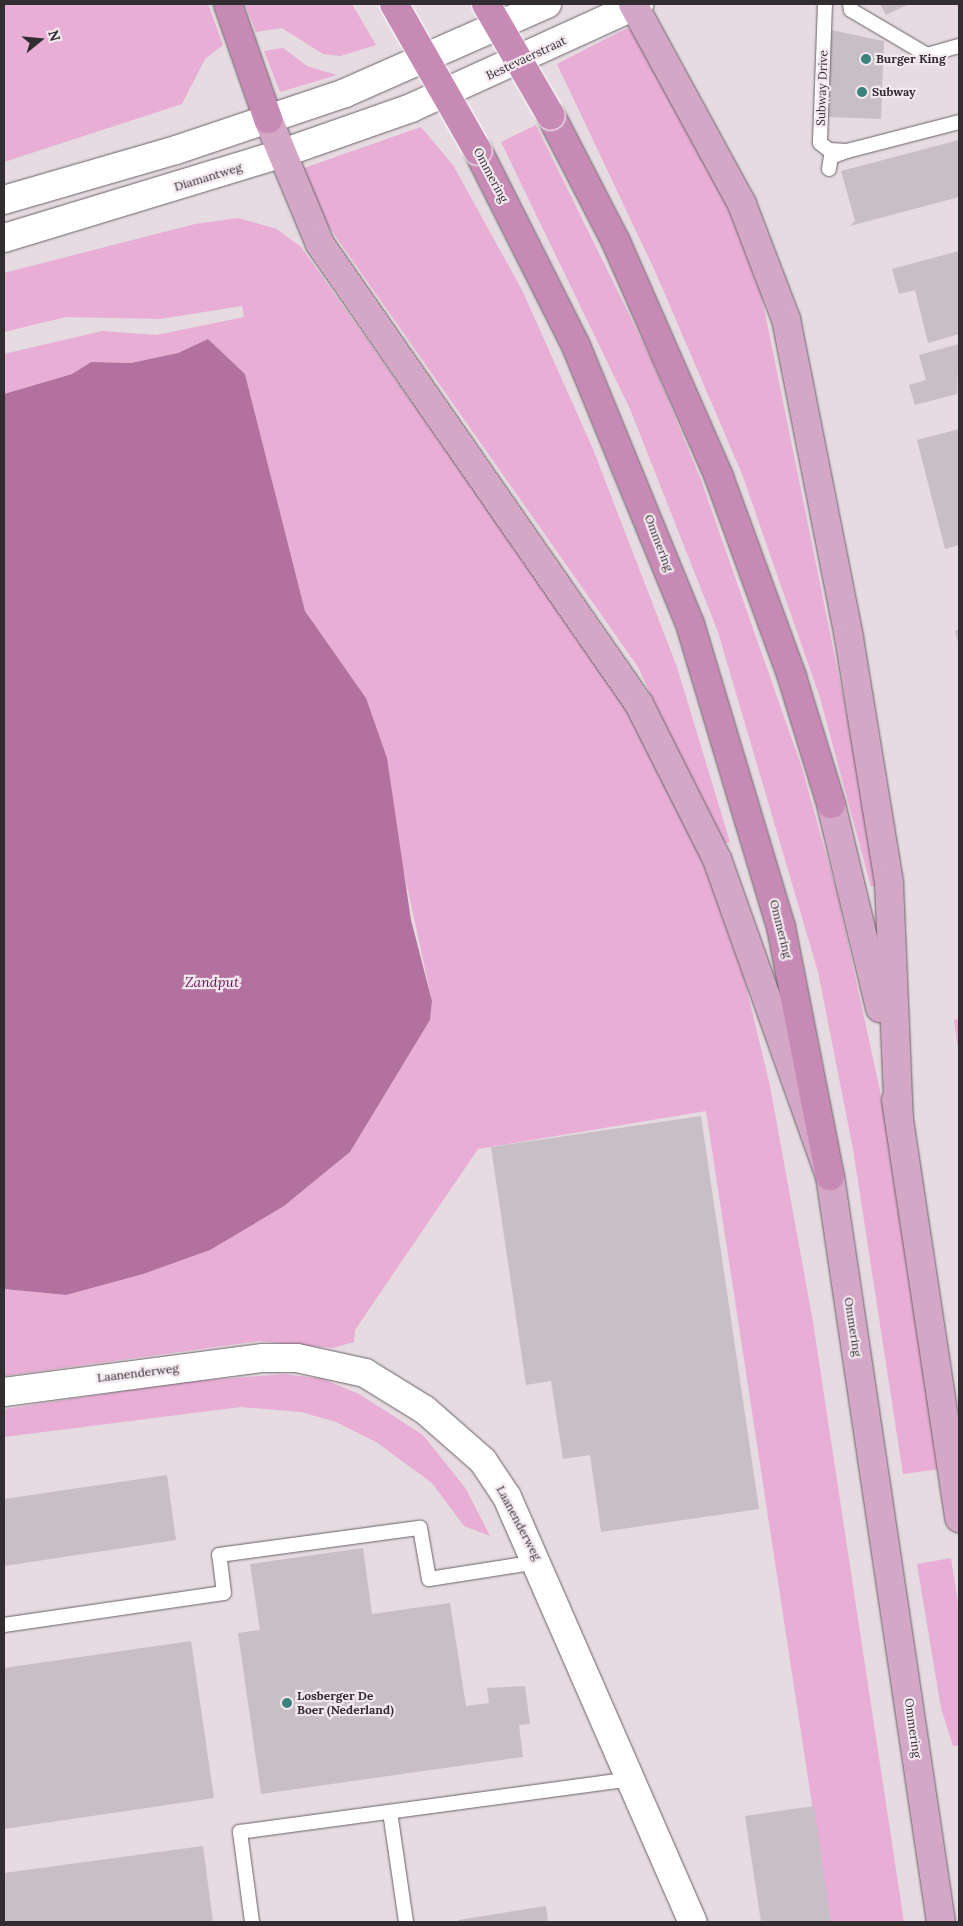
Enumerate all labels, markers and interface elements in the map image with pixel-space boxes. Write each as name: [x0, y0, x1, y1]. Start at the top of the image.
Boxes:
north arrow: [15, 15, 65, 65]
text: N: [44, 28, 65, 43]
street label: Bestevaerstraat: [484, 33, 568, 83]
street label: Subway Drive: [813, 50, 831, 126]
place label: Burger King: [876, 52, 946, 66]
marker: Burger King: [860, 53, 872, 65]
place label: Subway: [872, 85, 916, 99]
marker: Subway: [856, 86, 868, 98]
street label: Ommering: [471, 145, 511, 205]
street label: Diamantweg: [172, 160, 244, 194]
street label: Ommering: [642, 512, 676, 574]
street label: Ommering: [767, 898, 795, 960]
water label: Zandput: [185, 974, 239, 990]
street label: Ommering: [841, 1296, 865, 1358]
street label: Laanenderweg: [96, 1361, 180, 1385]
street label: Laanenderweg: [493, 1483, 545, 1563]
place label: Losberger De Boer (Nederland): [297, 1689, 394, 1717]
marker: Losberger De Boer (Nederland): [281, 1697, 293, 1709]
street label: Ommering: [902, 1697, 924, 1759]

